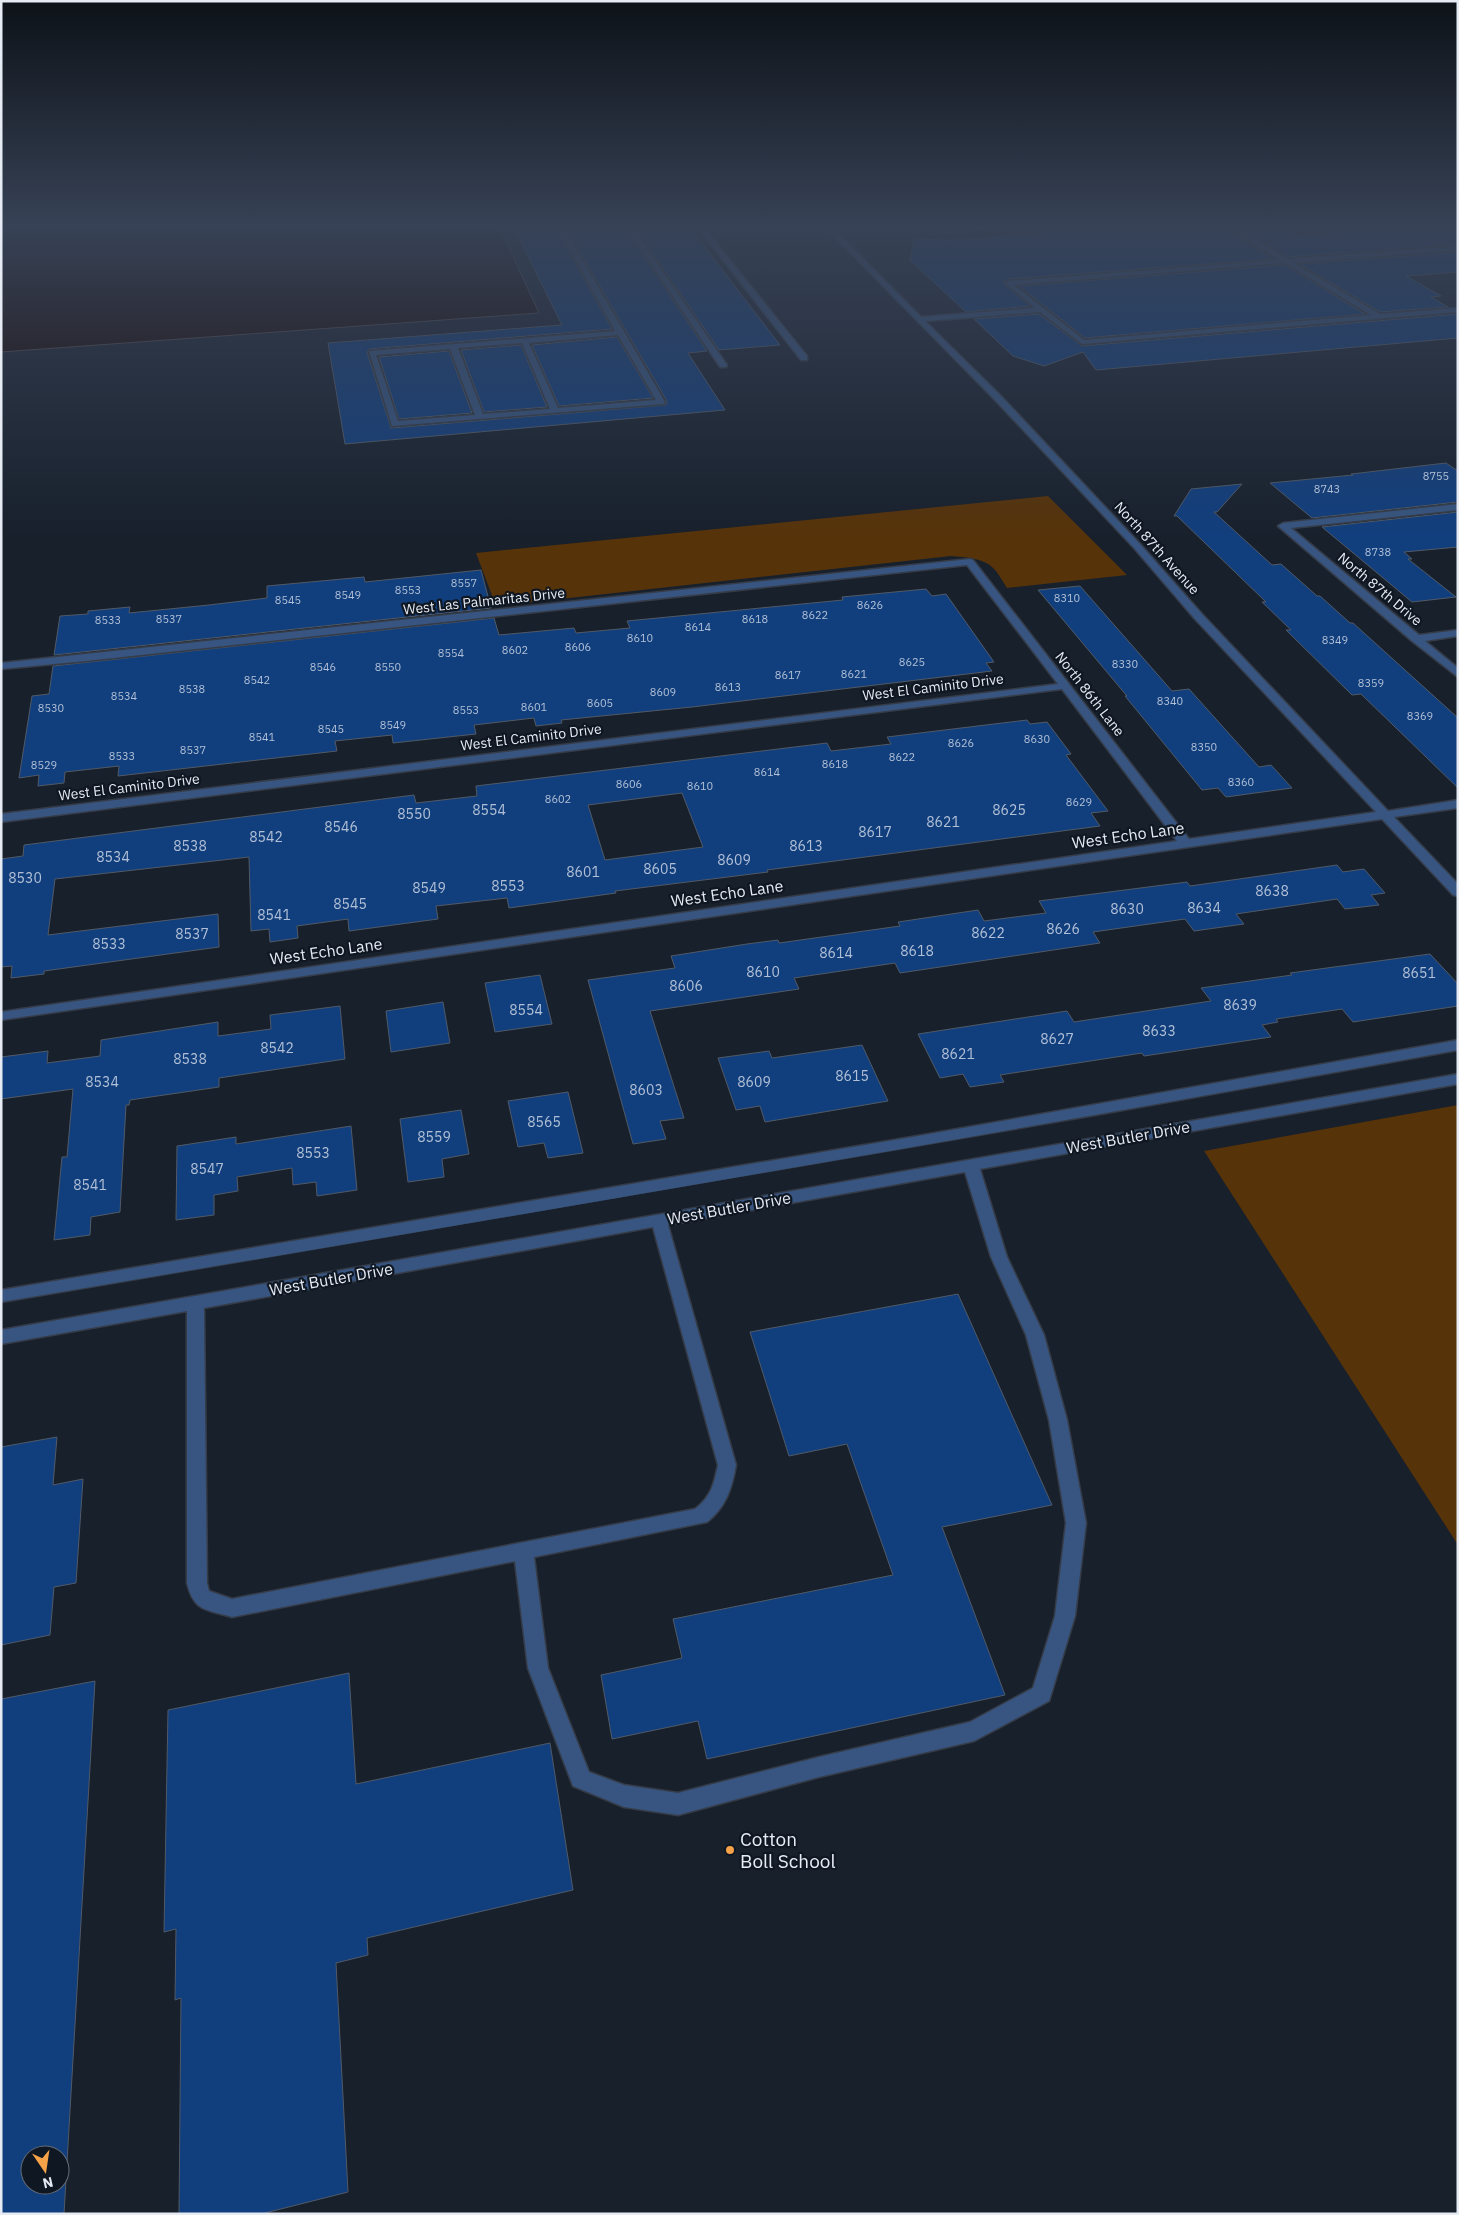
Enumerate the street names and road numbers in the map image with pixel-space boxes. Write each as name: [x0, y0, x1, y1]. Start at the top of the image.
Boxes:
street label: North 87th Avenue: [1111, 498, 1204, 598]
street label: North 87th Drive: [1334, 548, 1426, 630]
street label: West Las Palmaritas Drive: [402, 584, 566, 618]
street label: North 86th Lane: [1051, 648, 1129, 740]
street label: West El Caminito Drive: [861, 669, 1005, 705]
street label: West El Caminito Drive: [459, 719, 603, 755]
street label: West El Caminito Drive: [57, 769, 201, 805]
street label: West Echo Lane: [1070, 817, 1186, 853]
street label: West Echo Lane: [669, 875, 785, 911]
street label: West Echo Lane: [268, 933, 384, 969]
street label: West Butler Drive: [1065, 1116, 1191, 1158]
street label: West Butler Drive: [666, 1187, 792, 1229]
street label: West Butler Drive: [268, 1258, 394, 1300]

